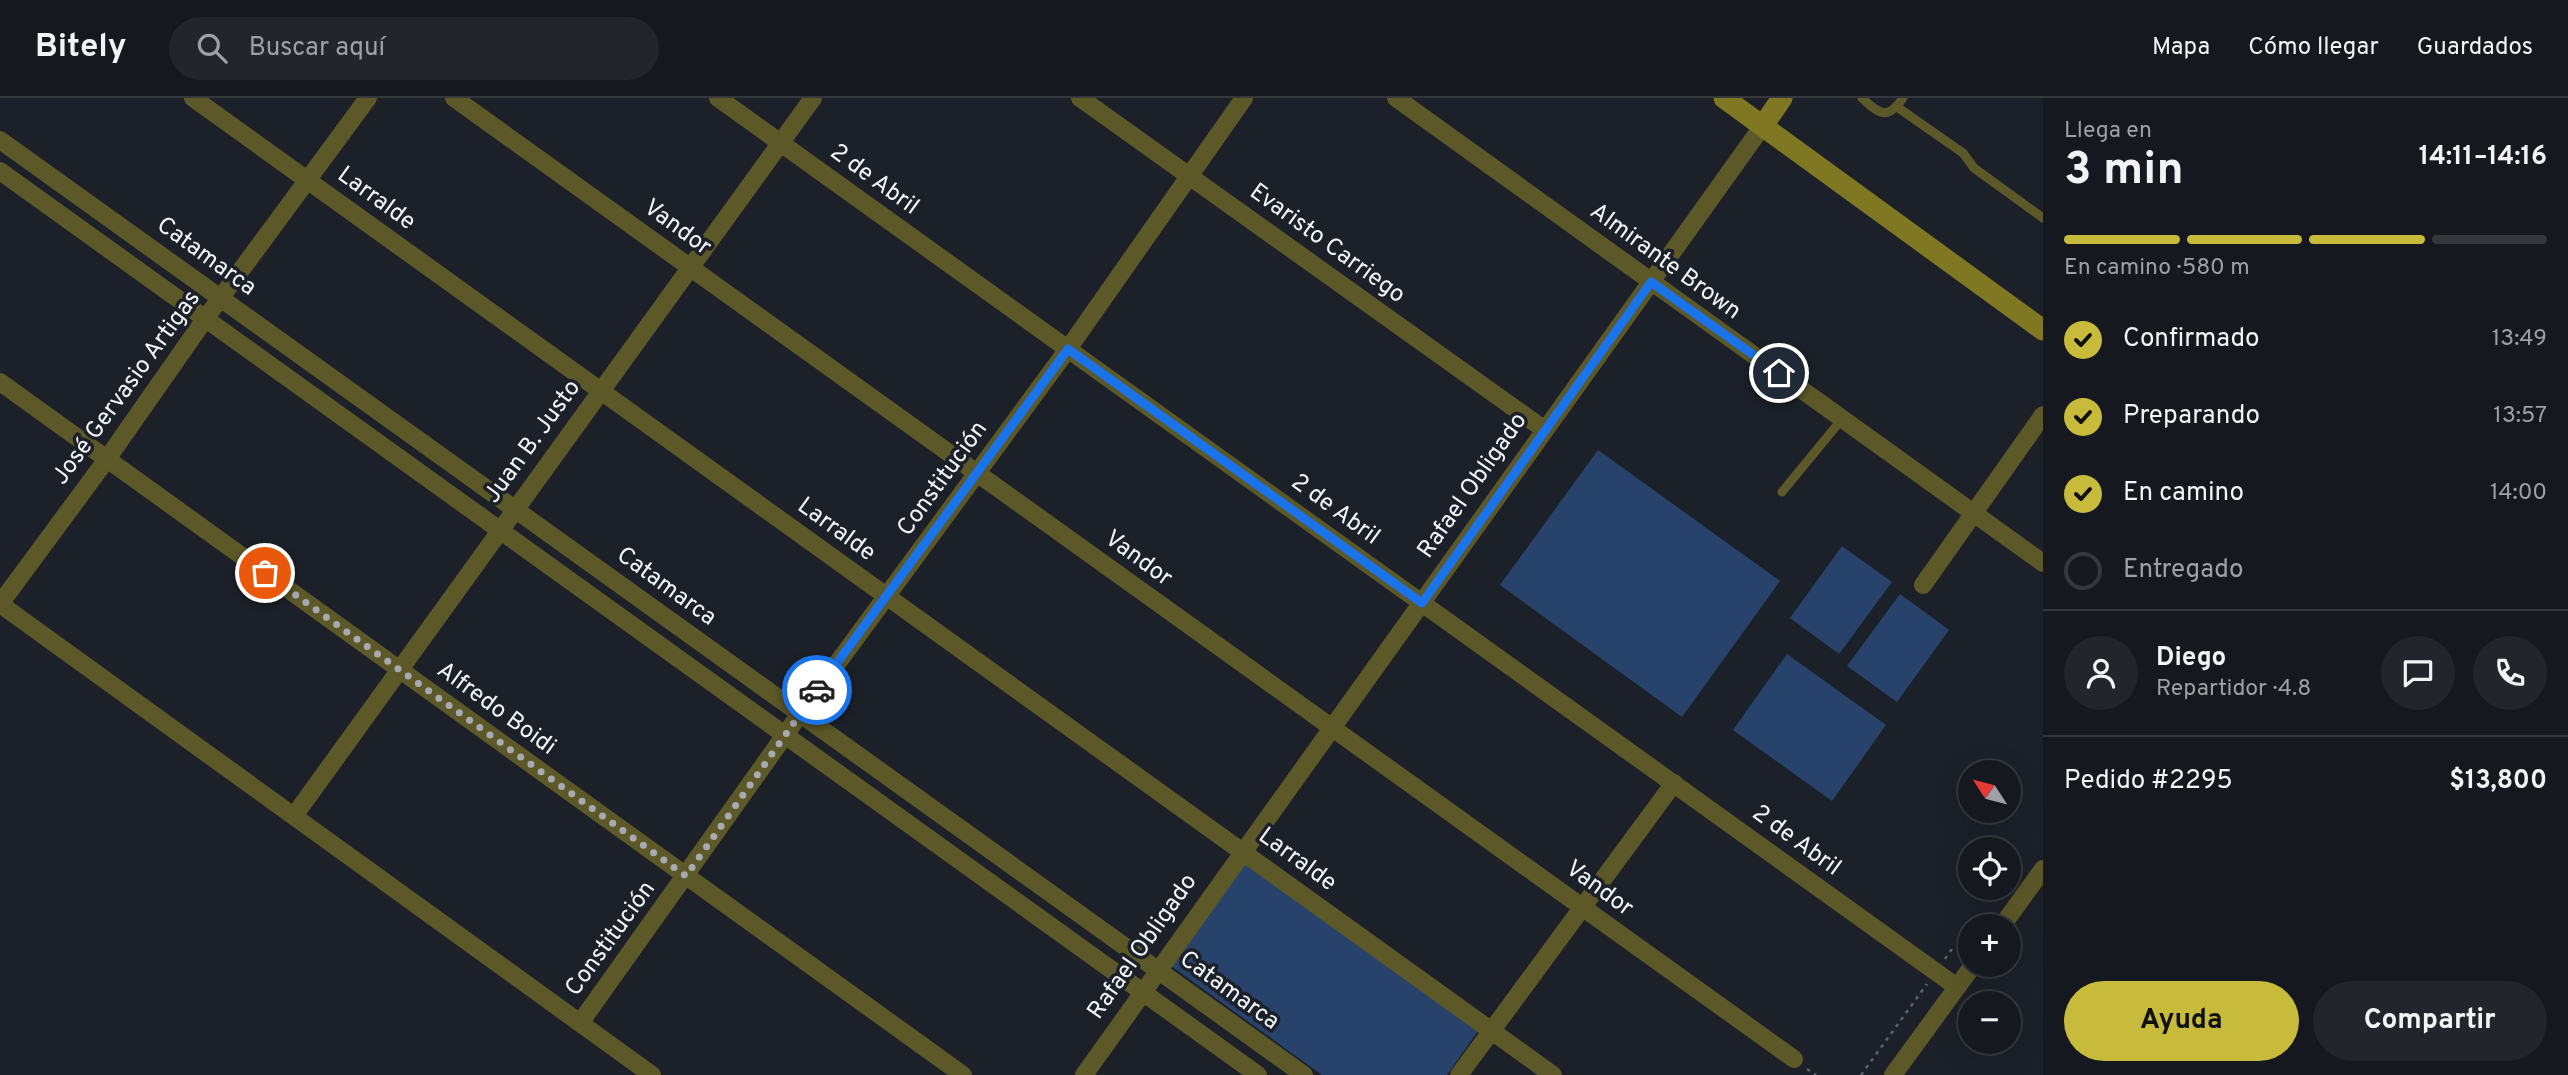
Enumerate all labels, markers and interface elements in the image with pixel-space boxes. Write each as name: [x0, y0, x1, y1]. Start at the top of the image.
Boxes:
search box: [169, 17, 659, 80]
text: Bitely: [35, 27, 127, 69]
icon: search: [193, 29, 231, 67]
text: Buscar aquí: [249, 32, 385, 65]
text: Mapa: [2152, 33, 2210, 63]
text: Cómo llegar: [2248, 33, 2379, 63]
text: Guardados: [2417, 33, 2533, 63]
text: Llega en: [2064, 117, 2152, 146]
street label: 2 de Abril: [824, 138, 924, 222]
text: 14:11–14:16: [2419, 141, 2547, 174]
text: 3 min: [2064, 142, 2184, 201]
street label: Larralde: [331, 160, 421, 238]
street label: Evaristo Carriego: [1243, 177, 1411, 311]
street label: Vandor: [637, 193, 717, 263]
street label: Almirante Brown: [1584, 197, 1746, 327]
street label: Catamarca: [150, 211, 262, 303]
text: En camino · 580 m: [2064, 254, 2250, 283]
street label: José Gervasio Artigas: [46, 285, 208, 491]
icon: check: [2064, 321, 2102, 359]
text: Confirmado: [2123, 323, 2260, 356]
text: 13:49: [2492, 325, 2547, 354]
pin: [1749, 343, 1809, 403]
icon: home: [1760, 354, 1798, 392]
street label: Juan B. Justo: [478, 374, 588, 510]
icon: check: [2064, 398, 2102, 436]
text: Preparando: [2123, 400, 2260, 433]
text: 13:57: [2493, 402, 2547, 431]
street label: Rafael Obligado: [1412, 407, 1534, 565]
street label: Constitución: [891, 416, 995, 542]
street label: 2 de Abril: [1285, 468, 1385, 552]
icon: check: [2064, 475, 2102, 513]
text: En camino: [2123, 477, 2244, 510]
text: 14:00: [2490, 479, 2547, 508]
street label: Larralde: [791, 491, 881, 569]
street label: Vandor: [1098, 524, 1178, 594]
street label: Catamarca: [610, 541, 722, 633]
pin: [235, 543, 295, 603]
icon: bag: [246, 554, 284, 592]
text: Entregado: [2123, 554, 2243, 587]
button: person: [2064, 636, 2138, 710]
button: chat: [2381, 636, 2455, 710]
button: phone: [2473, 636, 2547, 710]
text: Diego: [2156, 642, 2226, 675]
courier: [782, 655, 852, 725]
street label: Alfredo Boidi: [430, 656, 562, 762]
icon: car: [798, 671, 836, 709]
text: Repartidor · 4.8: [2156, 675, 2311, 704]
north arrow: [1958, 760, 2021, 822]
map controls: [1958, 760, 2021, 1054]
text: Pedido #2295: [2064, 765, 2233, 798]
text: $13,800: [2449, 765, 2547, 798]
street label: 2 de Abril: [1746, 799, 1846, 883]
street label: Larralde: [1252, 821, 1342, 899]
button: locate: [1958, 837, 2021, 900]
street label: Vandor: [1559, 854, 1639, 924]
street label: Rafael Obligado: [1082, 868, 1204, 1026]
street label: Constitución: [559, 876, 663, 1002]
button: +: [1958, 914, 2021, 977]
street label: Catamarca: [1173, 945, 1285, 1037]
button: Ayuda: [2064, 981, 2299, 1061]
button: Compartir: [2313, 981, 2547, 1061]
button: −: [1958, 991, 2021, 1054]

